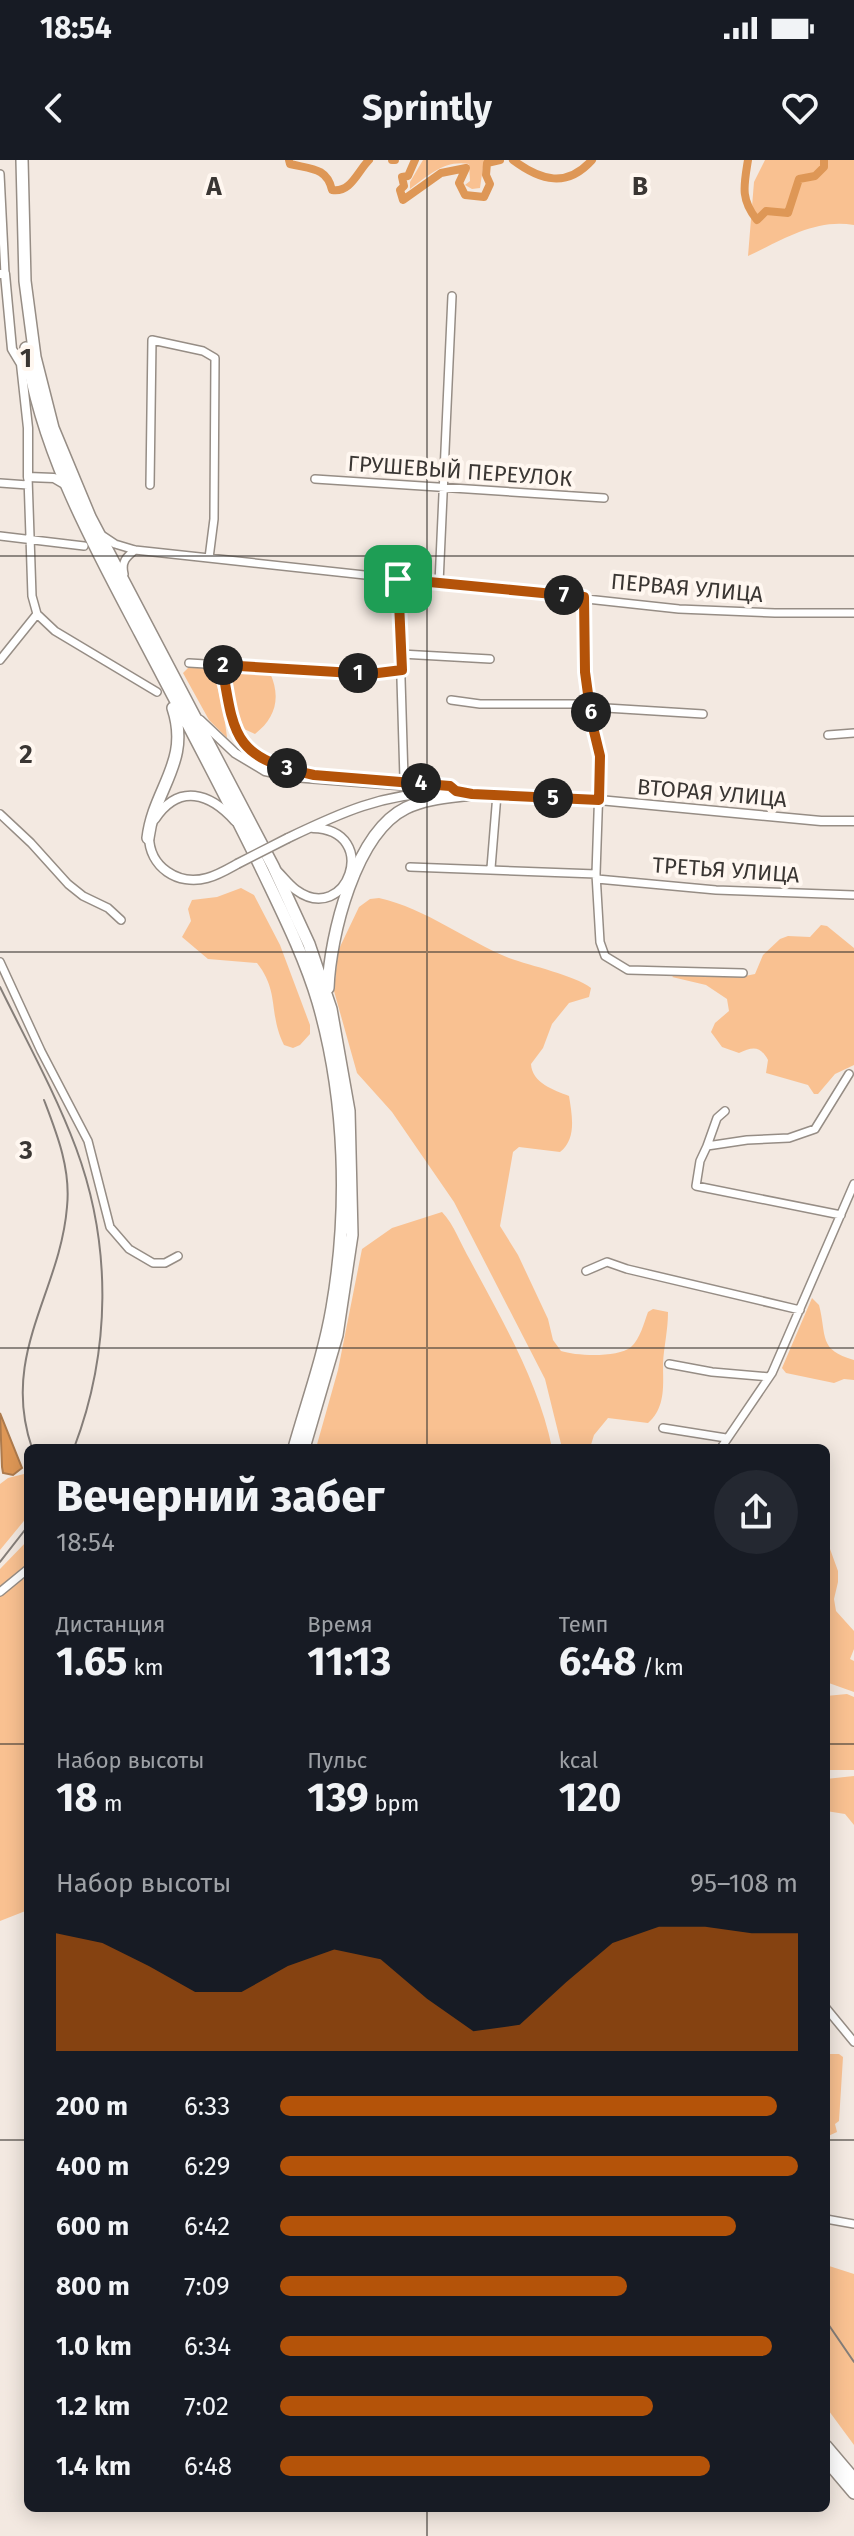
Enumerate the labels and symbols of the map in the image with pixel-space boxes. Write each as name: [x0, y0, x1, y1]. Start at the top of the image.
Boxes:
text: A: [205, 171, 222, 202]
text: B: [632, 171, 648, 202]
text: 1: [20, 343, 32, 374]
street label: ГРУШЕВЫЙ ПЕРЕУЛОК: [347, 450, 573, 492]
pin: [364, 545, 432, 613]
street label: ПЕРВАЯ УЛИЦА: [610, 568, 765, 608]
pin: 7: [544, 575, 584, 615]
pin: 2: [203, 645, 243, 685]
pin: 1: [338, 653, 378, 693]
pin: 6: [571, 692, 611, 732]
text: 2: [19, 739, 33, 770]
pin: 3: [267, 748, 307, 788]
pin: 4: [401, 763, 441, 803]
street label: ВТОРАЯ УЛИЦА: [636, 773, 788, 813]
pin: 5: [533, 778, 573, 818]
street label: ТРЕТЬЯ УЛИЦА: [652, 851, 801, 889]
text: 3: [18, 1135, 33, 1166]

